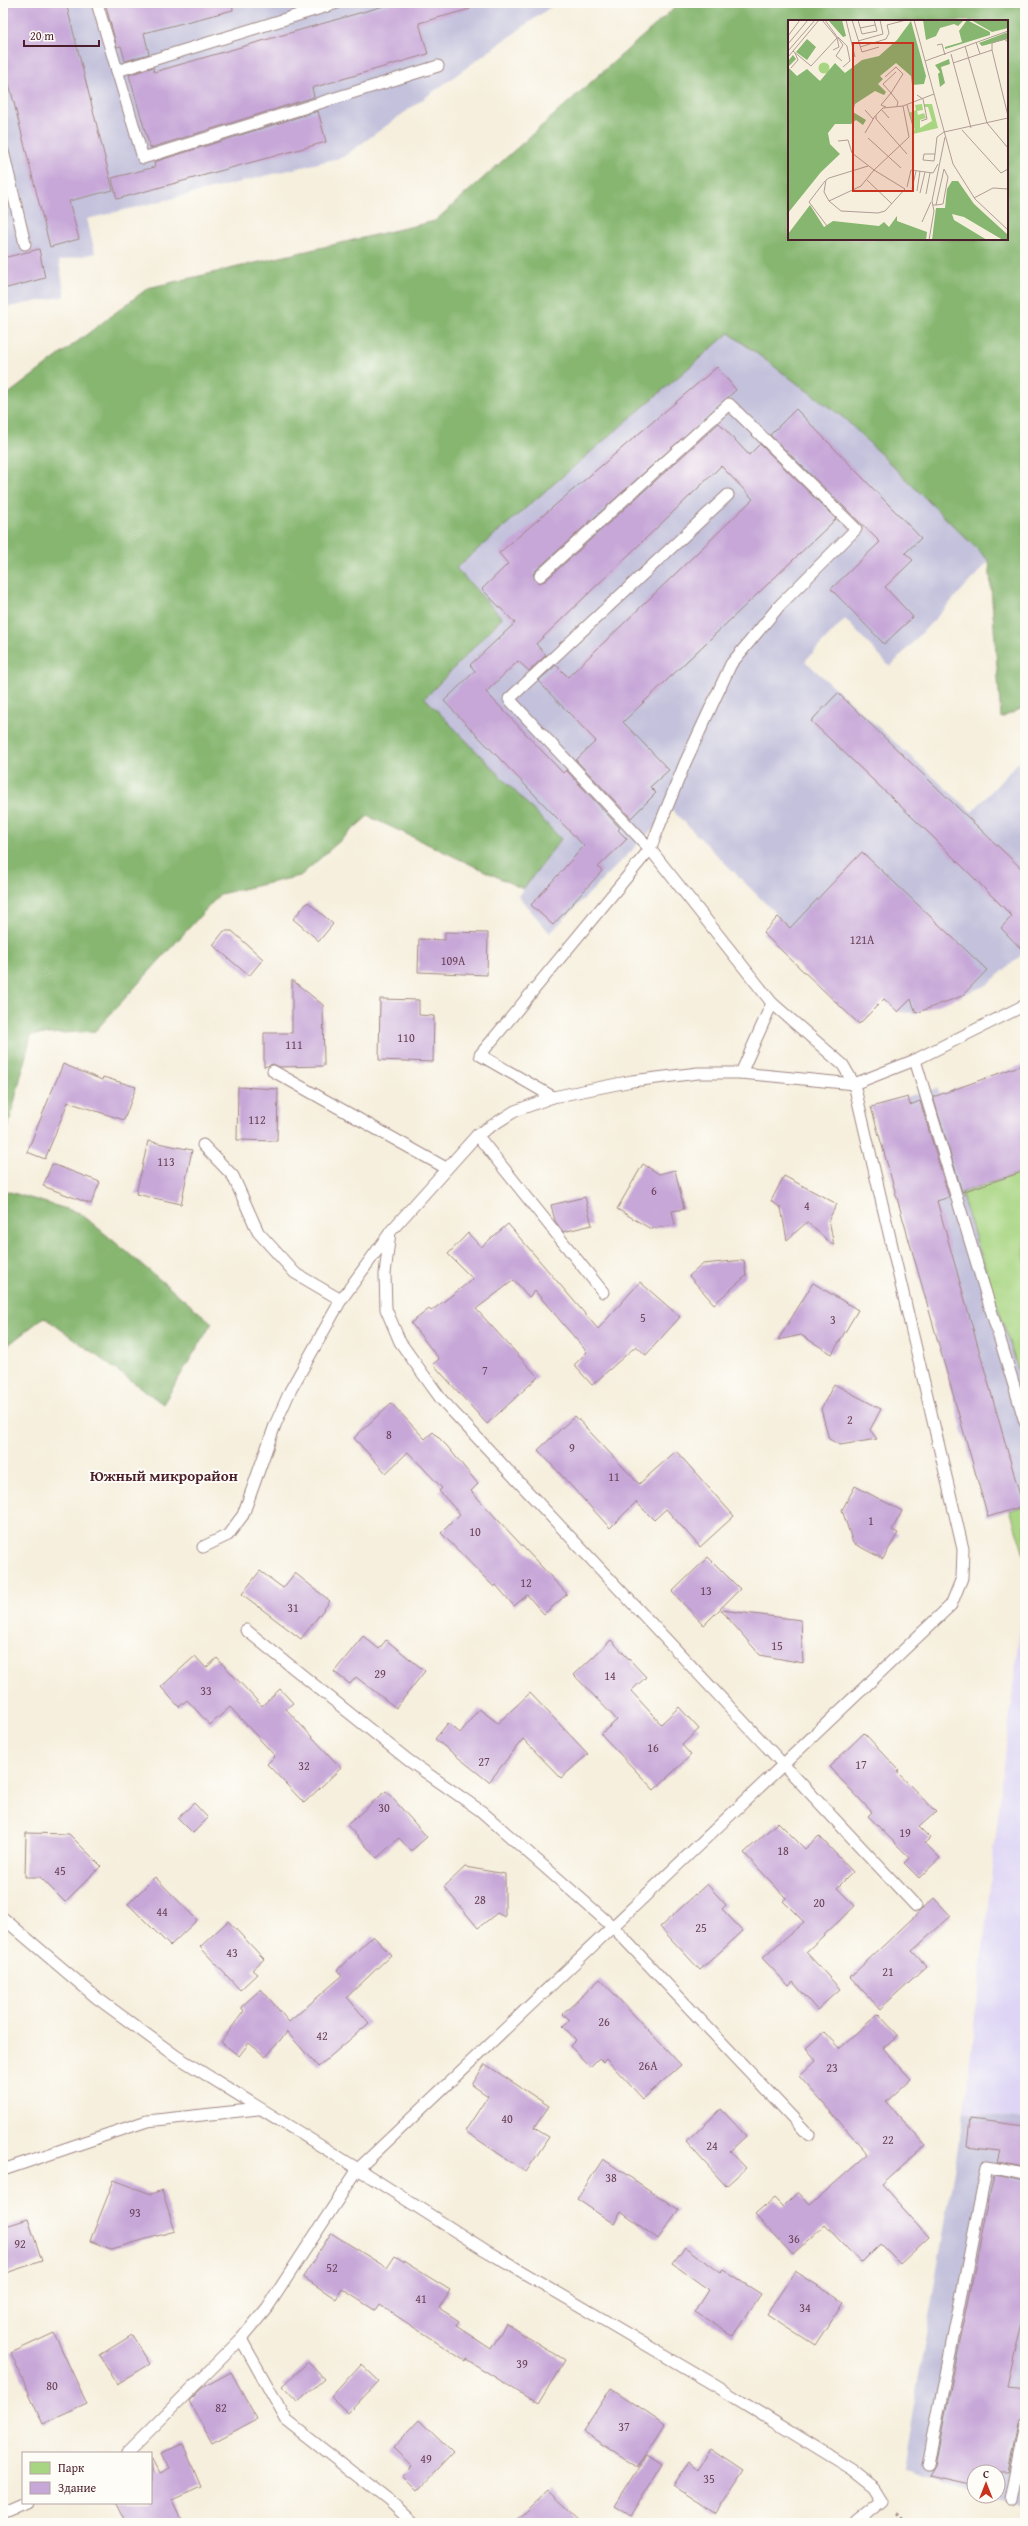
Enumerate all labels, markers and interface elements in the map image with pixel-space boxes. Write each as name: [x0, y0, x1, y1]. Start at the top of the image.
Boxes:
inset map: [788, 20, 1008, 240]
scale bar: [24, 22, 99, 48]
text: 20 m: [30, 27, 54, 44]
house number: 121А: [850, 931, 875, 948]
house number: 109А: [441, 952, 466, 969]
house number: 110: [397, 1029, 415, 1046]
house number: 111: [285, 1036, 303, 1053]
house number: 112: [248, 1111, 266, 1128]
house number: 113: [157, 1153, 175, 1170]
house number: 6: [651, 1182, 657, 1199]
house number: 4: [804, 1197, 810, 1214]
house number: 5: [640, 1309, 646, 1326]
house number: 3: [830, 1311, 836, 1328]
house number: 7: [482, 1362, 488, 1379]
house number: 2: [847, 1411, 853, 1428]
house number: 8: [386, 1426, 392, 1443]
house number: 9: [569, 1439, 575, 1456]
district label: Южный микрорайон: [90, 1465, 238, 1486]
house number: 11: [608, 1468, 620, 1485]
house number: 1: [868, 1512, 874, 1529]
house number: 10: [469, 1523, 481, 1540]
house number: 12: [520, 1574, 532, 1591]
house number: 13: [700, 1582, 712, 1599]
house number: 31: [287, 1599, 299, 1616]
house number: 15: [771, 1637, 783, 1654]
house number: 29: [374, 1665, 386, 1682]
house number: 14: [604, 1667, 616, 1684]
house number: 33: [200, 1682, 212, 1699]
house number: 16: [647, 1739, 659, 1756]
house number: 27: [478, 1753, 490, 1770]
house number: 17: [855, 1756, 867, 1773]
house number: 32: [298, 1757, 310, 1774]
house number: 30: [378, 1799, 390, 1816]
house number: 19: [899, 1824, 911, 1841]
house number: 18: [777, 1842, 789, 1859]
house number: 45: [54, 1862, 66, 1879]
house number: 28: [474, 1891, 486, 1908]
house number: 20: [813, 1894, 825, 1911]
house number: 44: [156, 1903, 168, 1920]
house number: 25: [695, 1919, 707, 1936]
house number: 43: [226, 1944, 238, 1961]
house number: 21: [882, 1963, 894, 1980]
house number: 26: [598, 2013, 610, 2030]
house number: 42: [316, 2027, 328, 2044]
house number: 26А: [639, 2057, 658, 2074]
house number: 23: [826, 2059, 838, 2076]
house number: 40: [501, 2110, 513, 2127]
house number: 22: [882, 2131, 894, 2148]
house number: 24: [706, 2137, 718, 2154]
house number: 38: [605, 2169, 617, 2186]
house number: 93: [129, 2204, 141, 2221]
house number: 36: [788, 2230, 800, 2247]
house number: 92: [14, 2235, 26, 2252]
house number: 52: [326, 2259, 338, 2276]
house number: 41: [415, 2290, 427, 2307]
house number: 34: [799, 2299, 811, 2316]
house number: 39: [516, 2355, 528, 2372]
house number: 80: [46, 2377, 58, 2394]
house number: 82: [215, 2399, 227, 2416]
house number: 37: [618, 2418, 630, 2435]
house number: 49: [420, 2450, 432, 2467]
legend: [22, 2452, 152, 2504]
text: Парк: [58, 2459, 85, 2476]
north arrow: [966, 2464, 1006, 2504]
text: С: [983, 2466, 989, 2482]
house number: 35: [703, 2470, 715, 2487]
text: Здание: [58, 2479, 97, 2496]

